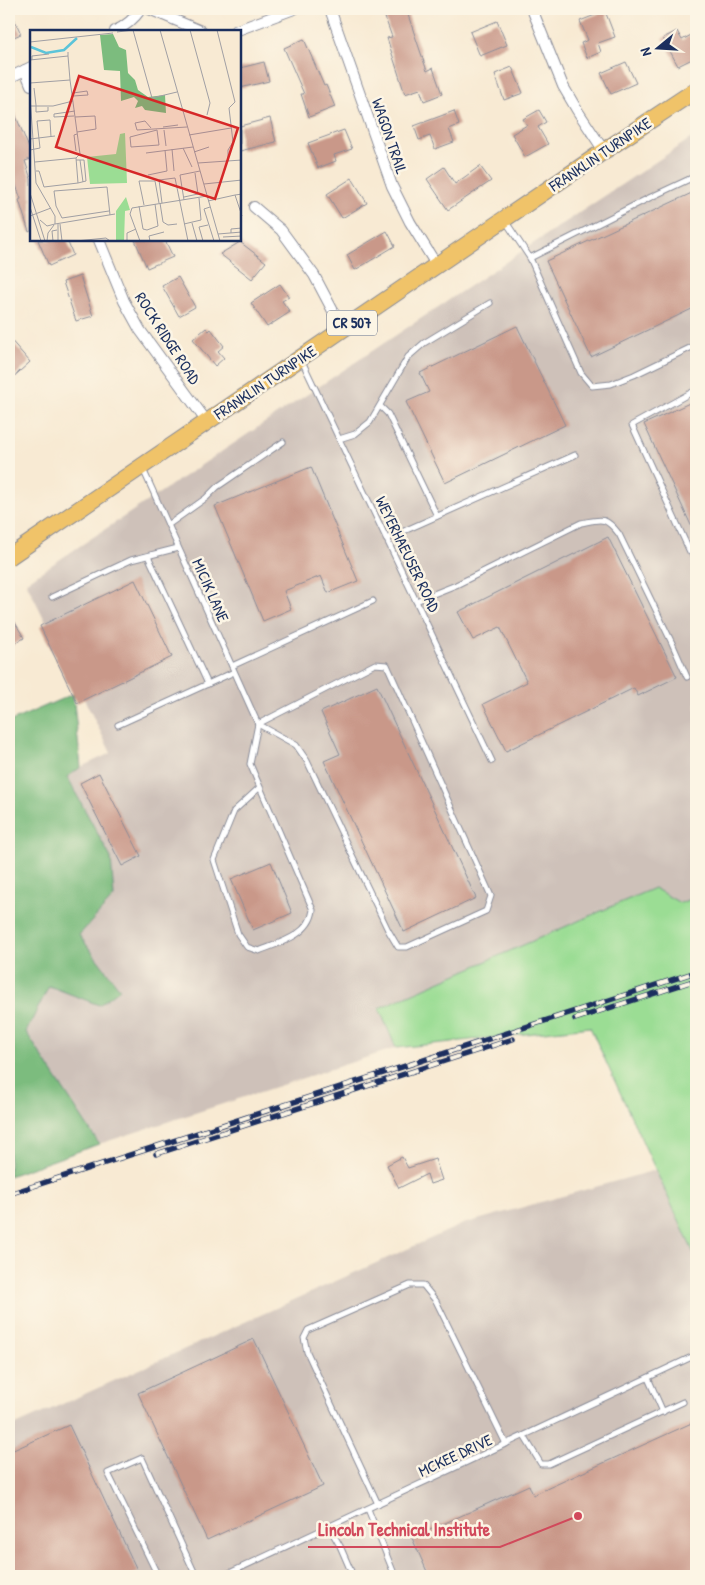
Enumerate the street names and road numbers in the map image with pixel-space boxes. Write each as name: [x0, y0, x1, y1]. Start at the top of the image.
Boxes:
street label: WAGON TRAIL: [367, 95, 413, 177]
street label: FRANKLIN TURNPIKE: [544, 112, 655, 197]
street label: ROCK RIDGE ROAD: [130, 288, 206, 389]
road number: CR 507: [327, 310, 377, 336]
street label: FRANKLIN TURNPIKE: [209, 340, 320, 425]
street label: WEYERHAEUSER ROAD: [370, 492, 446, 616]
street label: MICIK LANE: [187, 555, 235, 625]
street label: MCKEE DRIVE: [414, 1428, 496, 1482]

